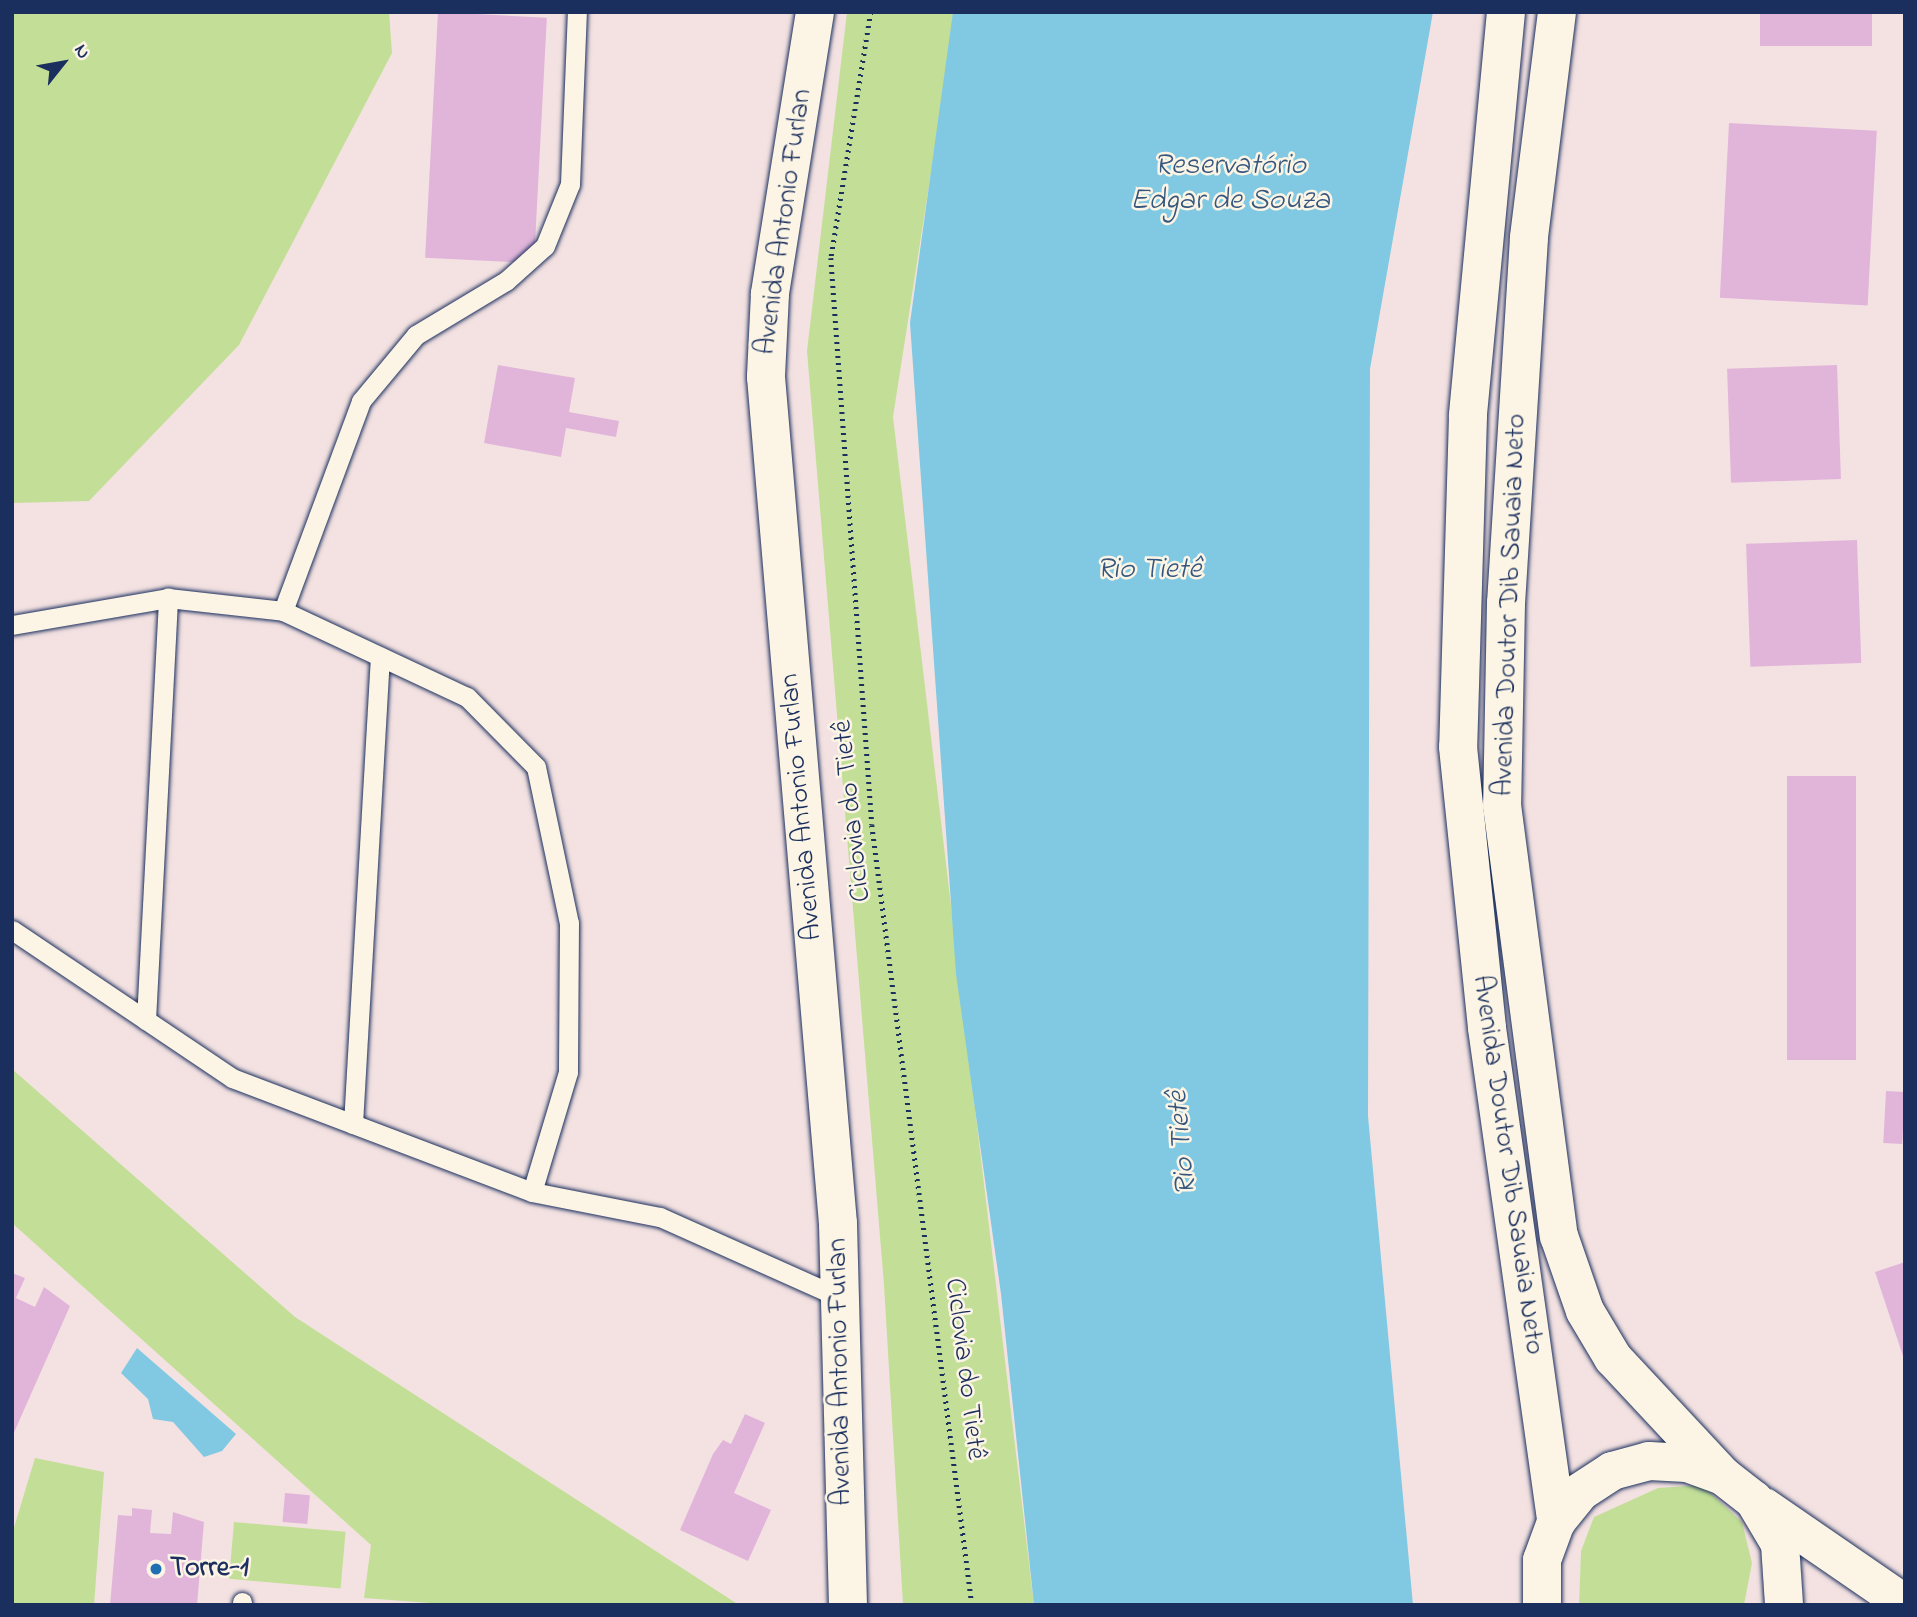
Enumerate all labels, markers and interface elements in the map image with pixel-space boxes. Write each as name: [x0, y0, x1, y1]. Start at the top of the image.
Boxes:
north arrow: [28, 28, 98, 98]
text: N: [67, 39, 96, 64]
street label: Avenida Antonio Furlan: [750, 87, 820, 357]
water label: Reservatório Edgar de Souza: [1130, 148, 1330, 218]
street label: Avenida Doutor Dib Sauaia Neto: [1488, 413, 1534, 797]
water label: Rio Tietê: [1097, 552, 1201, 588]
street label: Avenida Antonio Furlan: [774, 672, 830, 942]
street label: Ciclovia do Tietê: [827, 718, 879, 904]
street label: Avenida Doutor Dib Sauaia Neto: [1464, 973, 1550, 1357]
water label: Rio Tietê: [1161, 1089, 1205, 1197]
street label: Avenida Antonio Furlan: [822, 1238, 860, 1506]
street label: Ciclovia do Tietê: [936, 1276, 992, 1462]
place label: Torre-1: [170, 1552, 249, 1586]
marker: Torre-1: [148, 1561, 164, 1577]

